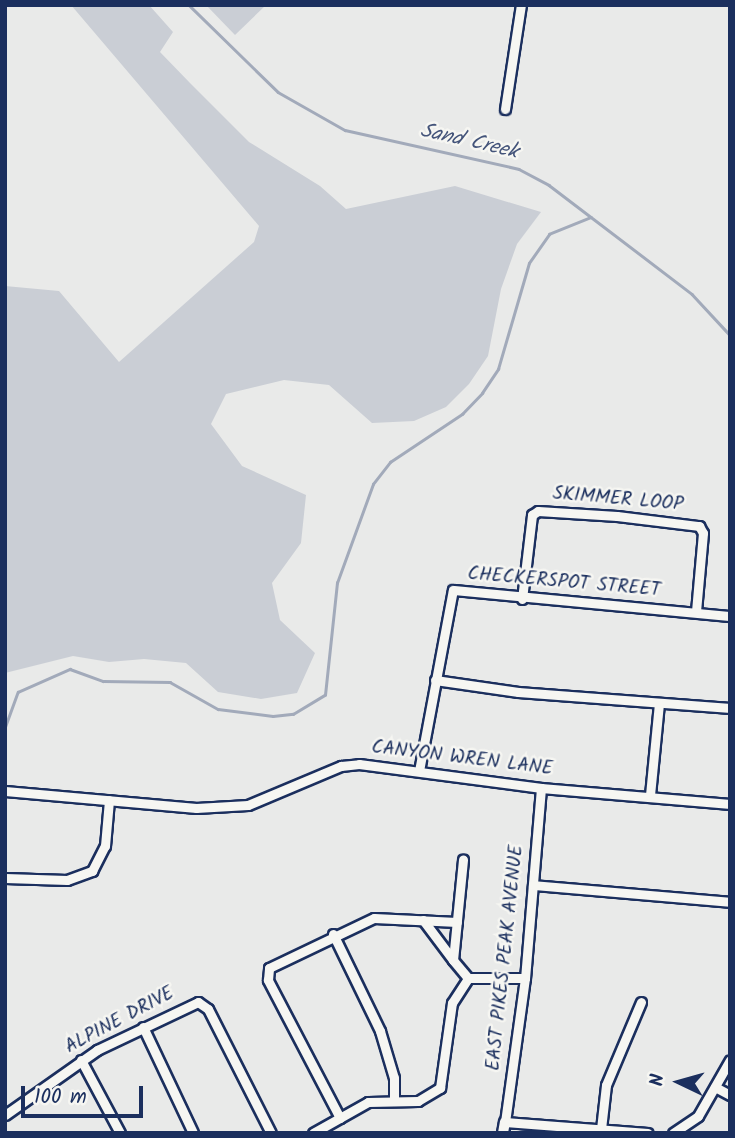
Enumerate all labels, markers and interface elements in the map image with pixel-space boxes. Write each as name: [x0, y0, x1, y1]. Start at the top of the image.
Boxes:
water label: Sand Creek: [418, 119, 520, 165]
street label: SKIMMER LOOP: [552, 483, 684, 517]
street label: CHECKERSPOT STREET: [467, 563, 661, 603]
street label: CANYON WREN LANE: [370, 737, 554, 781]
street label: EAST PIKES PEAK AVENUE: [483, 844, 529, 1072]
street label: ALPINE DRIVE: [62, 983, 178, 1059]
north arrow: [644, 1047, 714, 1117]
scale bar: [24, 1072, 147, 1116]
text: N: [643, 1073, 674, 1087]
text: 100 m: [34, 1081, 87, 1114]

